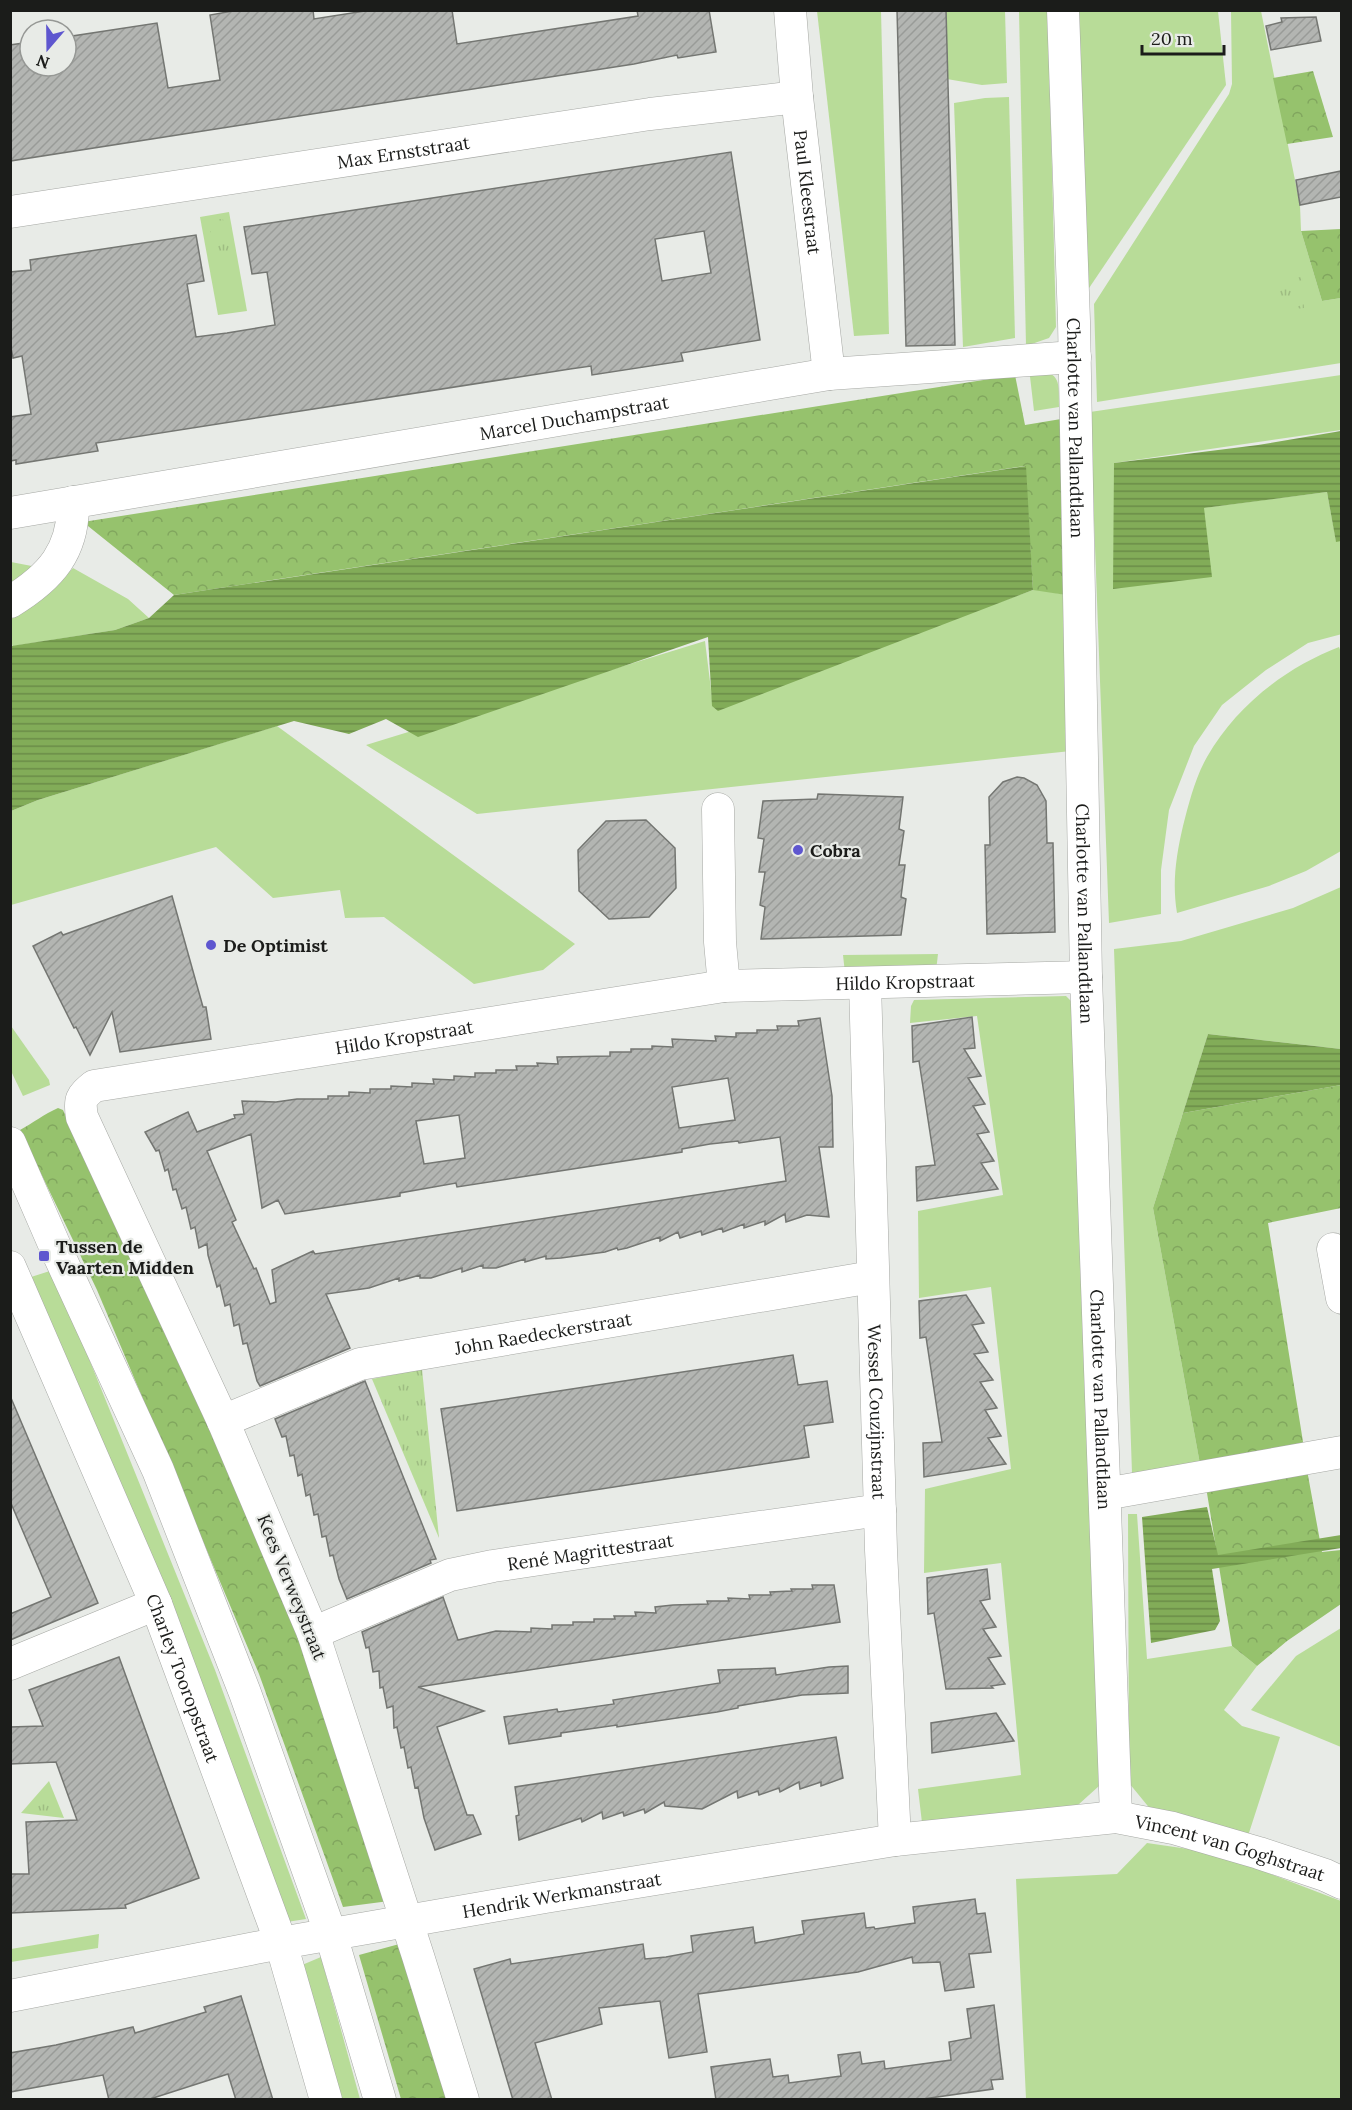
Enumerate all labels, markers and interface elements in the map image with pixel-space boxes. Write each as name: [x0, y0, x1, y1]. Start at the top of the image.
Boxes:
north arrow: [18, 18, 78, 78]
scale bar: [1142, 18, 1224, 56]
text: 20 m: [1151, 27, 1193, 50]
text: N: [34, 51, 52, 74]
street label: Paul Kleestraat: [789, 128, 827, 256]
street label: Max Ernststraat: [336, 130, 471, 173]
street label: Charlotte van Pallandtlaan: [1062, 317, 1089, 538]
street label: Marcel Duchampstraat: [478, 390, 670, 445]
street label: Charlotte van Pallandtlaan: [1071, 803, 1099, 1024]
place label: Cobra: [810, 839, 861, 862]
marker: Cobra: [791, 843, 805, 857]
place label: De Optimist: [223, 934, 328, 957]
marker: De Optimist: [204, 938, 218, 952]
street label: Hildo Kropstraat: [835, 968, 975, 995]
street label: Hildo Kropstraat: [333, 1014, 475, 1059]
place label: Tussen de Vaarten Midden: [56, 1235, 194, 1279]
marker: Tussen de Vaarten Midden: [37, 1249, 51, 1263]
street label: Charlotte van Pallandtlaan: [1086, 1289, 1117, 1510]
street label: John Raedeckerstraat: [452, 1307, 633, 1359]
street label: Wessel Couzijnstraat: [863, 1324, 891, 1500]
street label: Kees Verweystraat: [252, 1511, 332, 1663]
street label: René Magrittestraat: [506, 1528, 675, 1575]
street label: Charley Tooropstraat: [141, 1590, 225, 1766]
street label: Vincent van Goghstraat: [1132, 1809, 1328, 1886]
street label: Hendrik Werkmanstraat: [460, 1867, 663, 1923]

